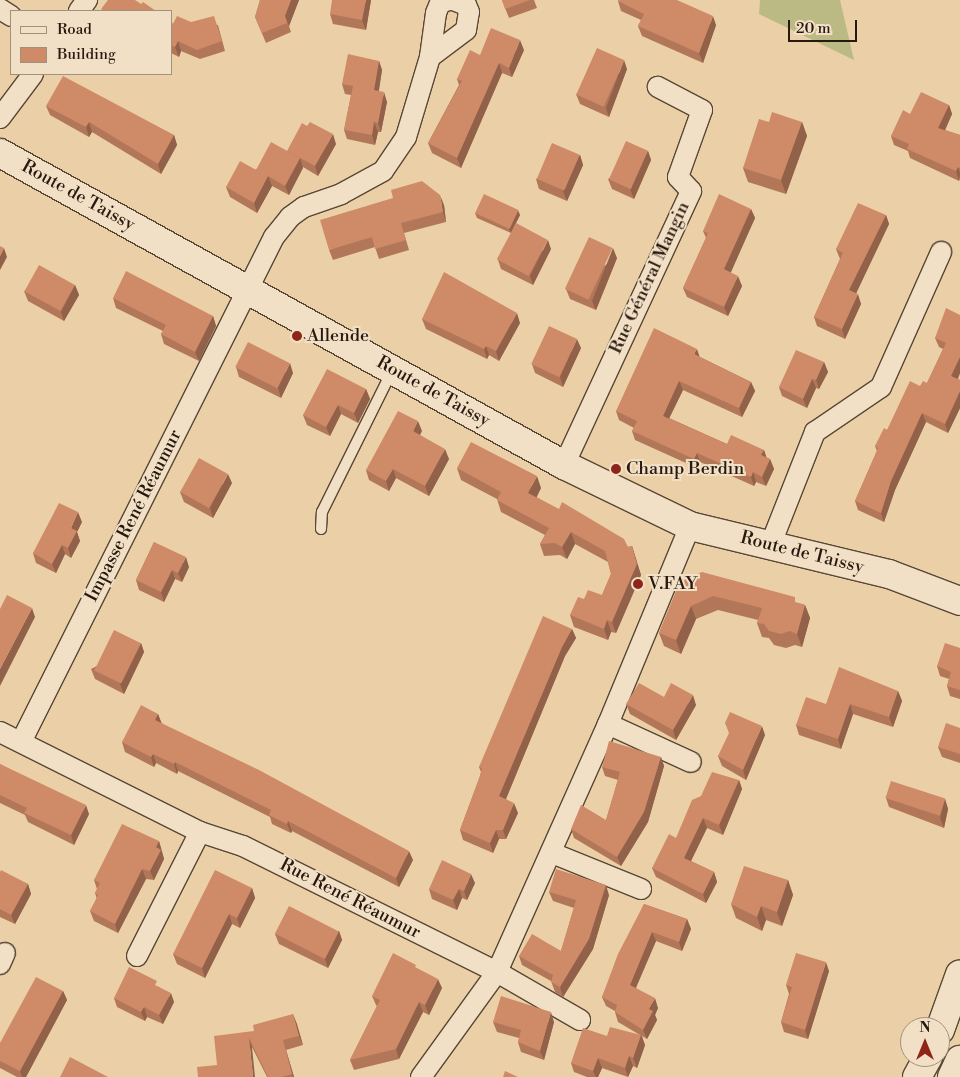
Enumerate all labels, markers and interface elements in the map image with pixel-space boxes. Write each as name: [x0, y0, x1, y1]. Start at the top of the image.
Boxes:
legend: [10, 10, 172, 75]
scale bar: [790, 10, 859, 42]
text: 20 m: [796, 19, 831, 38]
text: Road: [57, 20, 92, 39]
text: Building: [57, 45, 116, 64]
street label: Route de Taissy: [18, 156, 138, 236]
street label: Rue Général Mangin: [605, 199, 695, 357]
place label: Allende: [307, 325, 369, 347]
marker: Allende: [291, 330, 303, 342]
street label: Route de Taissy: [373, 352, 493, 432]
street label: Impasse René Réaumur: [81, 426, 187, 606]
place label: Champ Berdin: [626, 458, 744, 480]
marker: Champ Berdin: [610, 463, 622, 475]
street label: Route de Taissy: [738, 527, 866, 579]
place label: V.FAY: [648, 573, 697, 595]
marker: V.FAY: [632, 578, 644, 590]
street label: Rue René Réaumur: [276, 854, 424, 944]
north arrow: [900, 1017, 950, 1067]
text: N: [919, 1019, 931, 1037]

